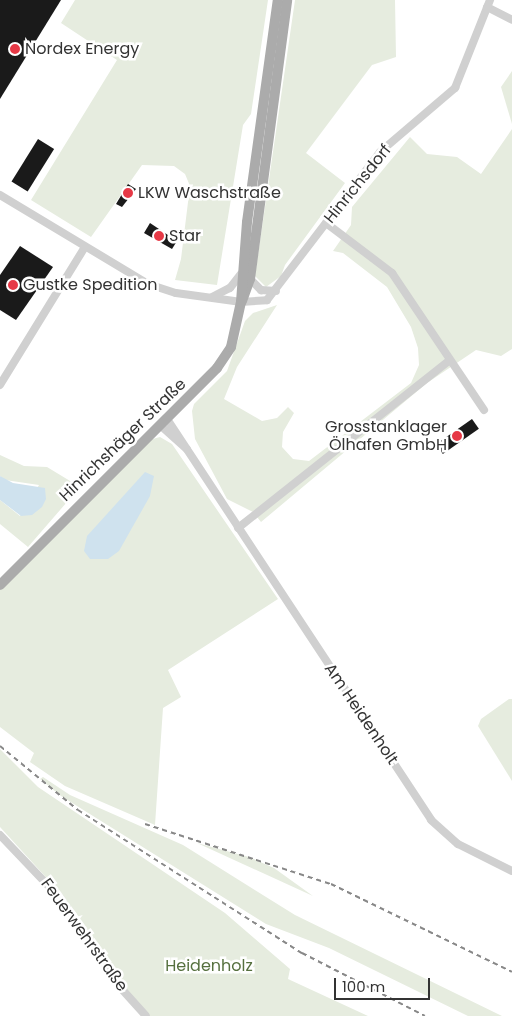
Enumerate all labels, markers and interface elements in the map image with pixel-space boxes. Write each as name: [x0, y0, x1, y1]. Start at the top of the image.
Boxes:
place label: Nordex Energy: [25, 39, 139, 59]
marker: Nordex Energy: [9, 43, 21, 55]
street label: Hinrichsdorf: [320, 141, 396, 227]
place label: LKW Waschstraße: [138, 183, 281, 203]
marker: LKW Waschstraße: [122, 187, 134, 199]
place label: Star: [169, 226, 201, 246]
marker: Star: [153, 230, 165, 242]
place label: Gustke Spedition: [23, 275, 157, 295]
marker: Gustke Spedition: [7, 279, 19, 291]
street label: Hinrichshäger Straße: [56, 375, 190, 505]
place label: Grosstanklager Ölhafen GmbH: [325, 417, 447, 455]
marker: Grosstanklager Ölhafen GmbH: [451, 430, 463, 442]
street label: Am Heidenholt: [320, 660, 402, 768]
street label: Feuerwehrstraße: [37, 875, 131, 995]
park label: Heidenholz: [165, 956, 253, 976]
scale bar: [337, 968, 433, 1000]
text: 100 m: [342, 976, 385, 997]

